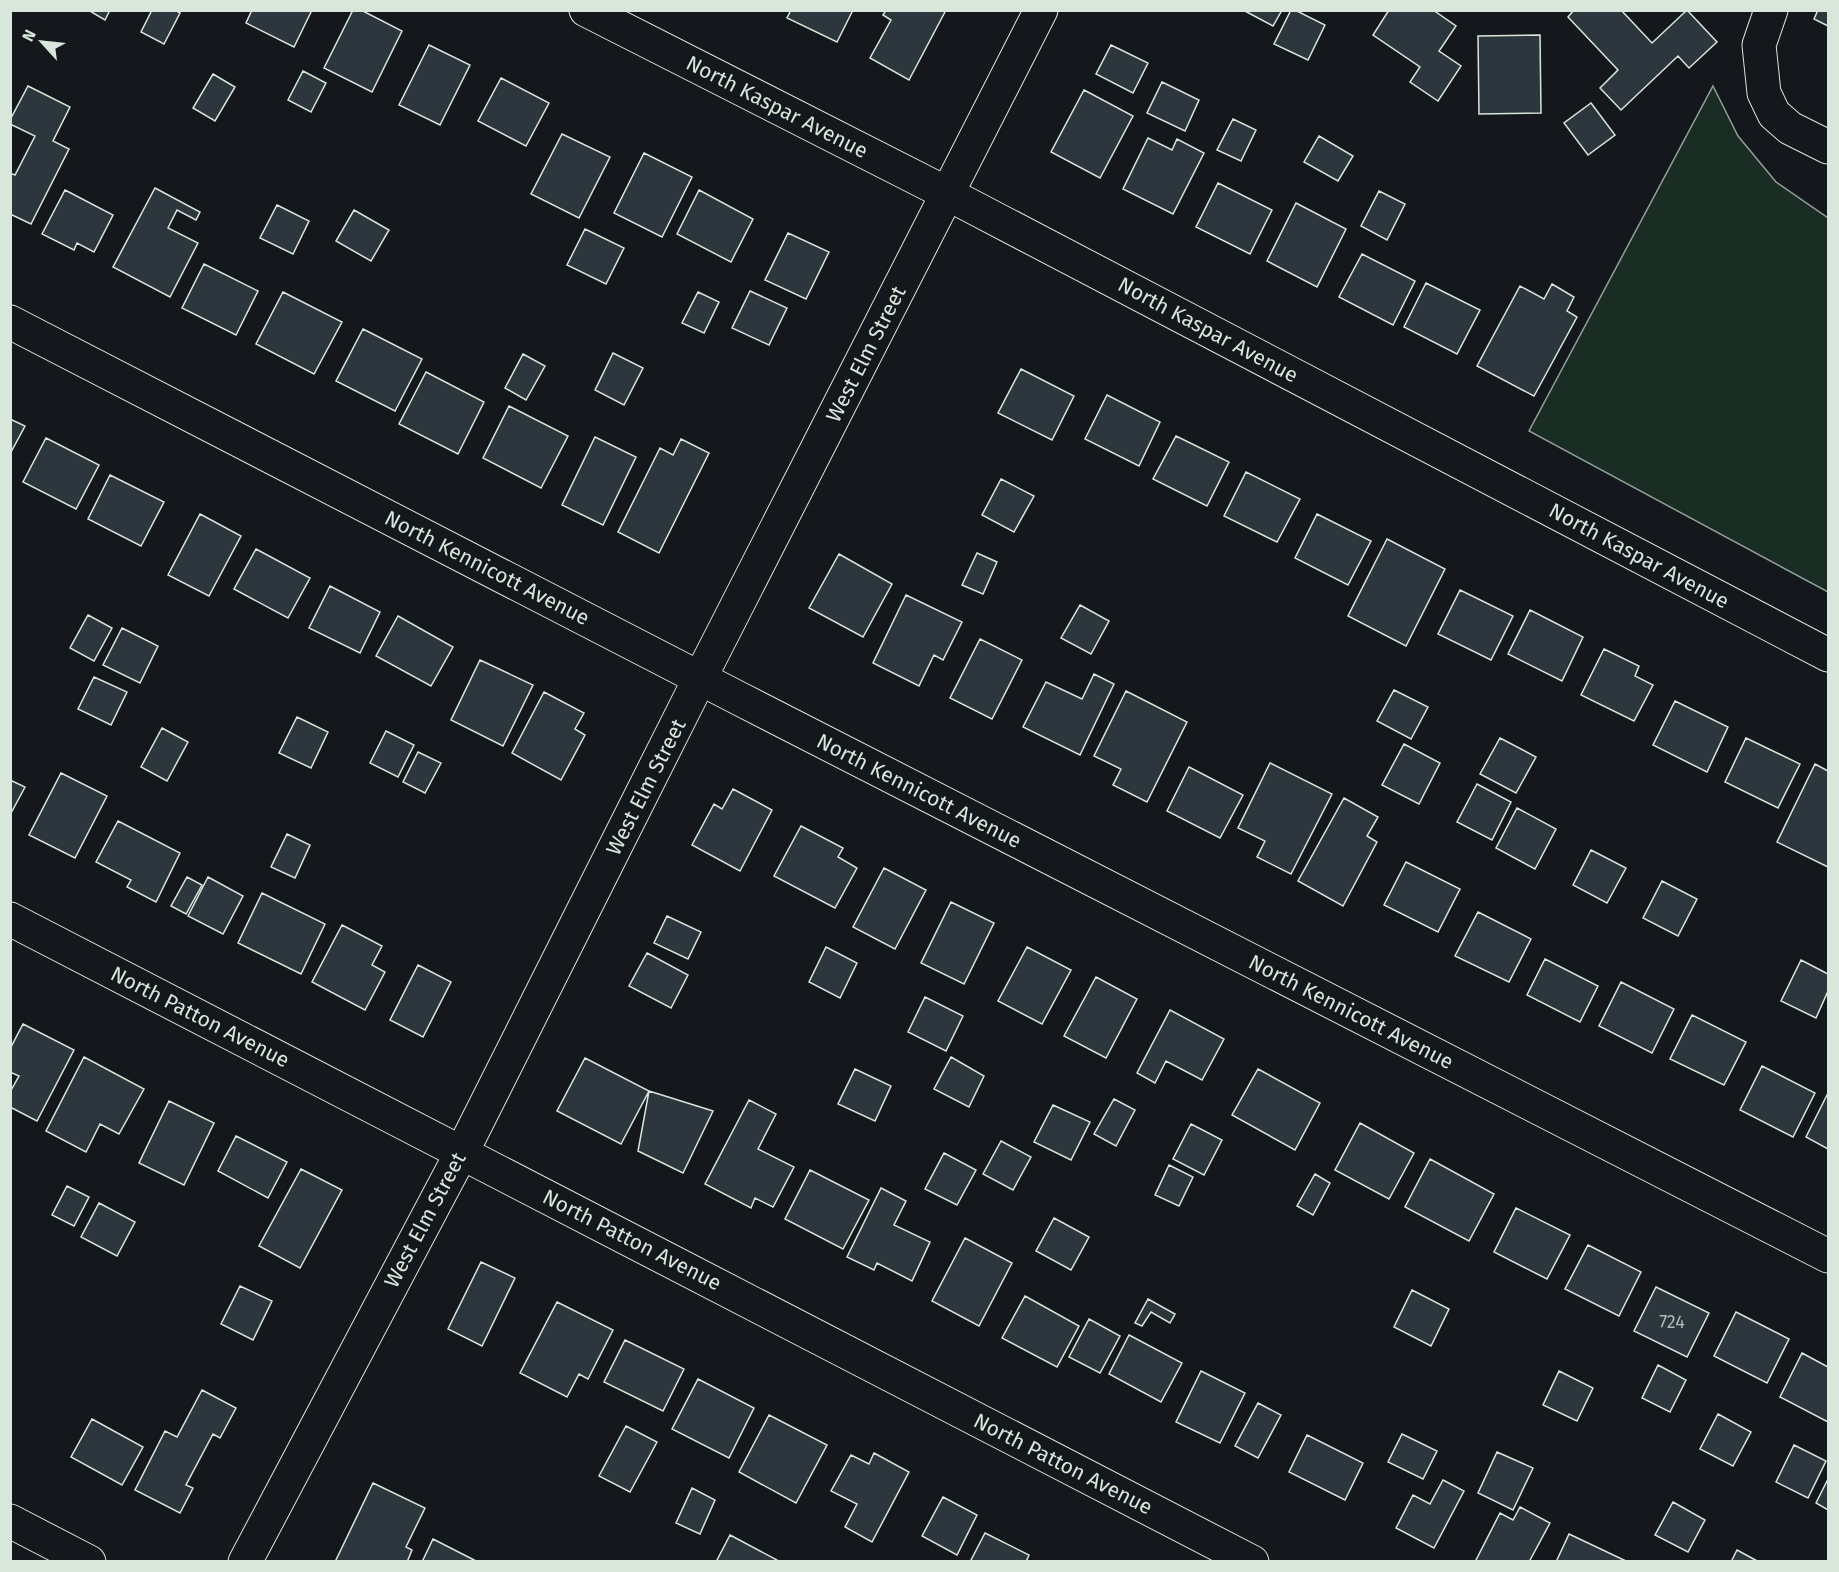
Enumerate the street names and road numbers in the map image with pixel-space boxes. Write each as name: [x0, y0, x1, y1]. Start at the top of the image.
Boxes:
street label: North Kaspar Avenue: [682, 50, 872, 164]
street label: North Kaspar Avenue: [1113, 271, 1303, 389]
street label: West Elm Street: [821, 281, 912, 426]
street label: North Kaspar Avenue: [1544, 497, 1734, 615]
street label: North Kennicott Avenue: [380, 505, 594, 631]
street label: West Elm Street: [601, 714, 692, 859]
street label: North Kennicott Avenue: [812, 728, 1026, 854]
street label: North Kennicott Avenue: [1244, 949, 1458, 1075]
street label: North Patton Avenue: [106, 961, 294, 1073]
street label: West Elm Street: [378, 1148, 472, 1292]
street label: North Patton Avenue: [538, 1184, 726, 1296]
street label: North Patton Avenue: [969, 1408, 1157, 1520]

